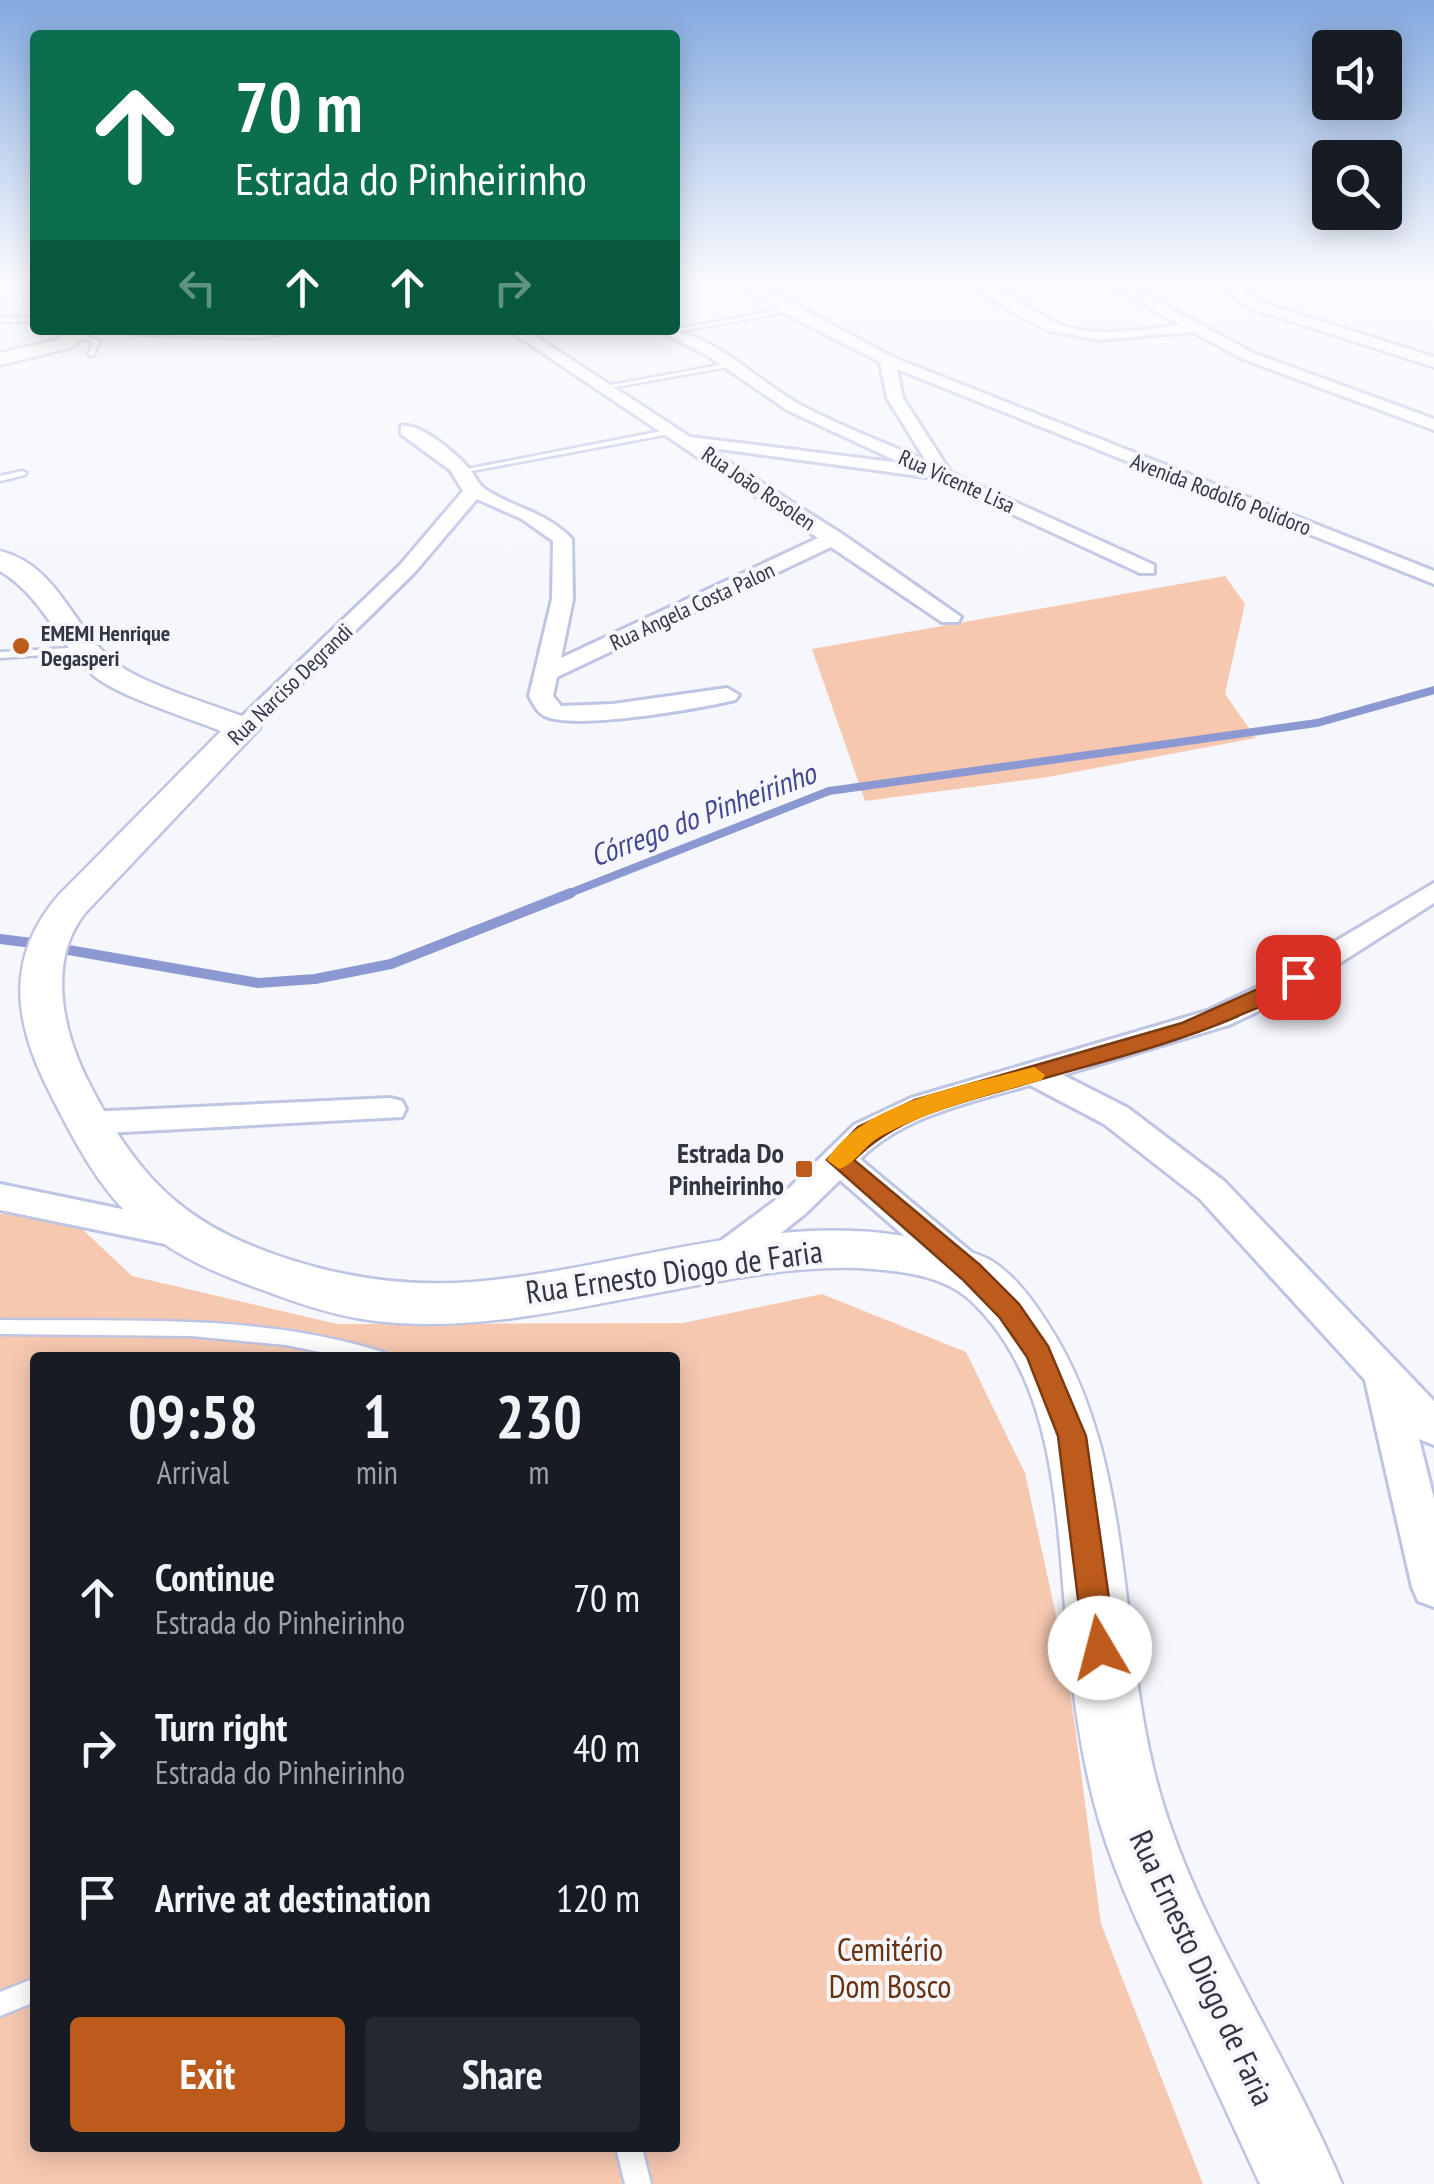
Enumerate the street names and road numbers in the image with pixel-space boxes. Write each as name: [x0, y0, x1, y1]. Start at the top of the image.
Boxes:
street label: Rua João Rosolen: [697, 440, 821, 536]
street label: Rua Vicente Lisa: [895, 443, 1019, 519]
street label: Avenida Rodolfo Polidoro: [1127, 447, 1315, 541]
street label: Rua Angela Costa Palon: [605, 556, 779, 656]
street label: Rua Narciso Degrandi: [222, 617, 358, 751]
street label: Rua Ernesto Diogo de Faria: [523, 1229, 825, 1313]
street label: Rua Ernesto Diogo de Faria: [1121, 1823, 1285, 2112]

